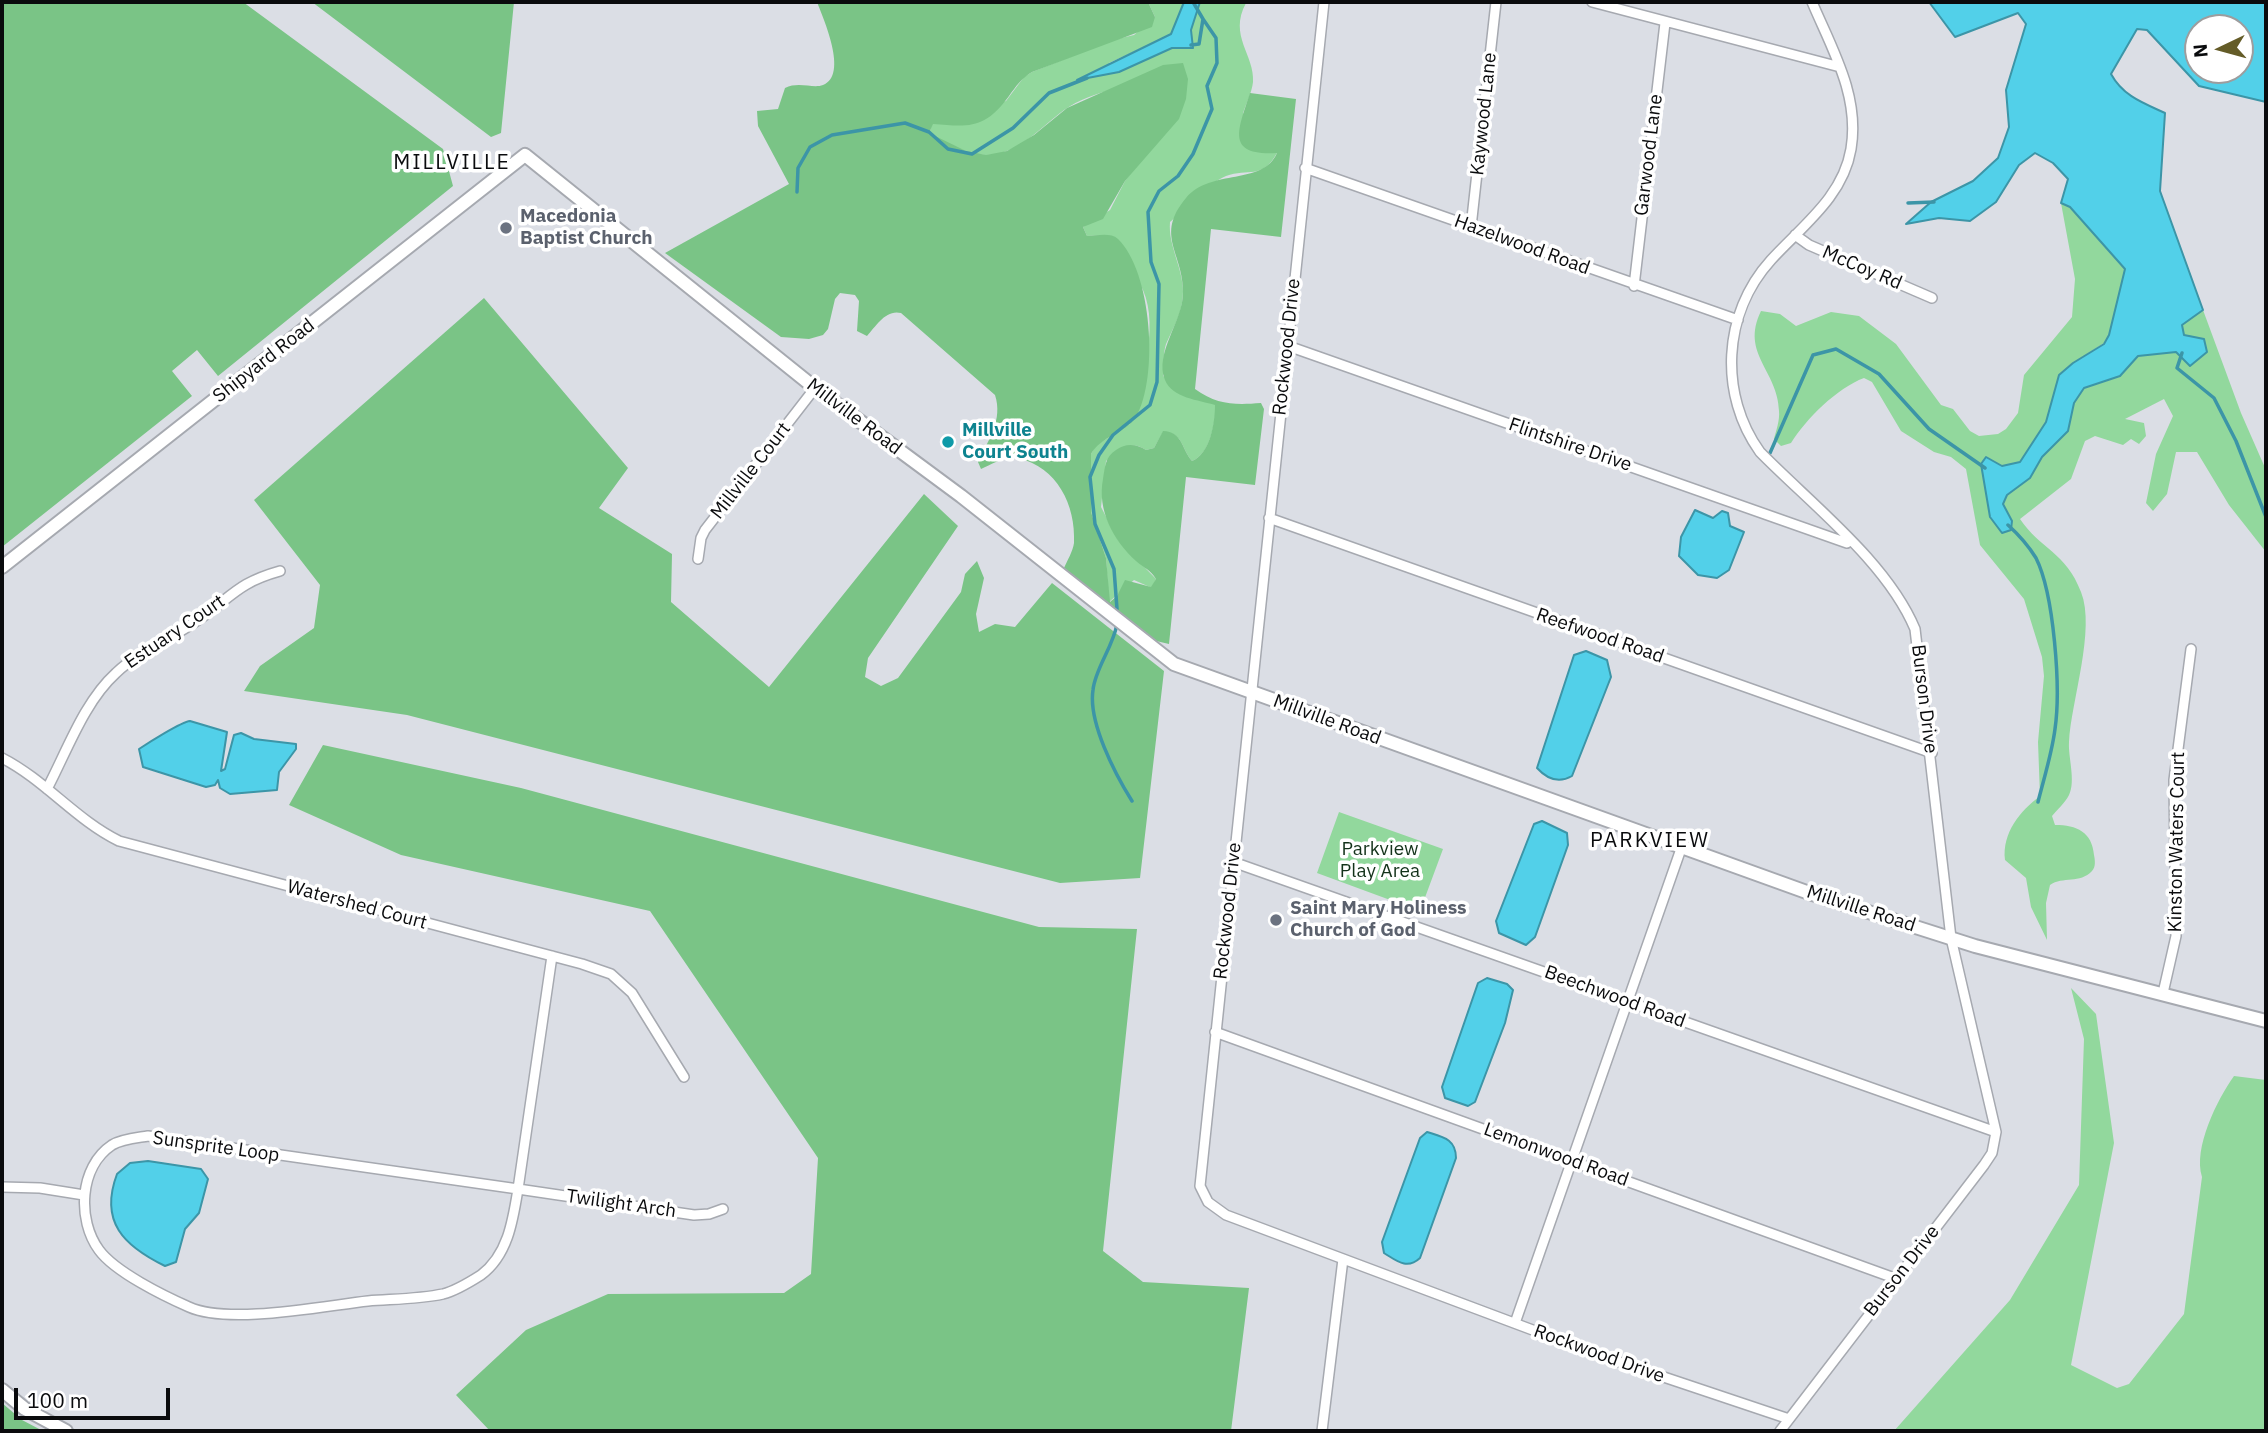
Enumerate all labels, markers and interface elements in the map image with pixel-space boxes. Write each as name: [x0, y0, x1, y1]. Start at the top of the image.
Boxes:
north arrow: [2184, 14, 2254, 84]
text: N: [2188, 43, 2213, 59]
street label: Kaywood Lane: [1466, 51, 1502, 177]
street label: Garwood Lane: [1630, 93, 1668, 217]
district label: MILLVILLE: [394, 150, 510, 176]
place label: Macedonia Baptist Church: [520, 206, 653, 250]
street label: Hazelwood Road: [1451, 210, 1593, 280]
marker: Macedonia Baptist Church: [498, 220, 514, 236]
street label: McCoy Rd: [1819, 241, 1905, 295]
street label: Rockwood Drive: [1268, 277, 1306, 417]
street label: Shipyard Road: [209, 314, 319, 408]
street label: Millville Road: [802, 374, 906, 460]
street label: Flintshire Drive: [1505, 413, 1635, 477]
street label: Millville Court: [706, 418, 796, 524]
place label: Millville Court South: [962, 420, 1068, 464]
marker: Millville Court South: [940, 434, 956, 450]
street label: Estuary Court: [121, 590, 229, 674]
street label: Reefwood Road: [1533, 603, 1667, 669]
street label: Burson Drive: [1906, 643, 1942, 755]
street label: Millville Road: [1270, 690, 1384, 750]
street label: Kinston Waters Court: [2164, 751, 2190, 933]
district label: PARKVIEW: [1591, 828, 1709, 854]
park label: Parkview Play Area: [1340, 839, 1420, 883]
street label: Rockwood Drive: [1209, 841, 1247, 981]
street label: Watershed Court: [285, 875, 429, 935]
street label: Millville Road: [1804, 881, 1918, 937]
place label: Saint Mary Holiness Church of God: [1290, 898, 1467, 942]
marker: Saint Mary Holiness Church of God: [1268, 912, 1284, 928]
street label: Beechwood Road: [1541, 961, 1689, 1033]
street label: Lemonwood Road: [1480, 1118, 1632, 1192]
street label: Sunsprite Loop: [151, 1127, 281, 1167]
street label: Twilight Arch: [565, 1185, 677, 1223]
street label: Burson Drive: [1859, 1221, 1945, 1321]
street label: Rockwood Drive: [1531, 1320, 1667, 1388]
scale bar: [18, 1374, 173, 1418]
text: 100 m: [27, 1386, 88, 1414]

